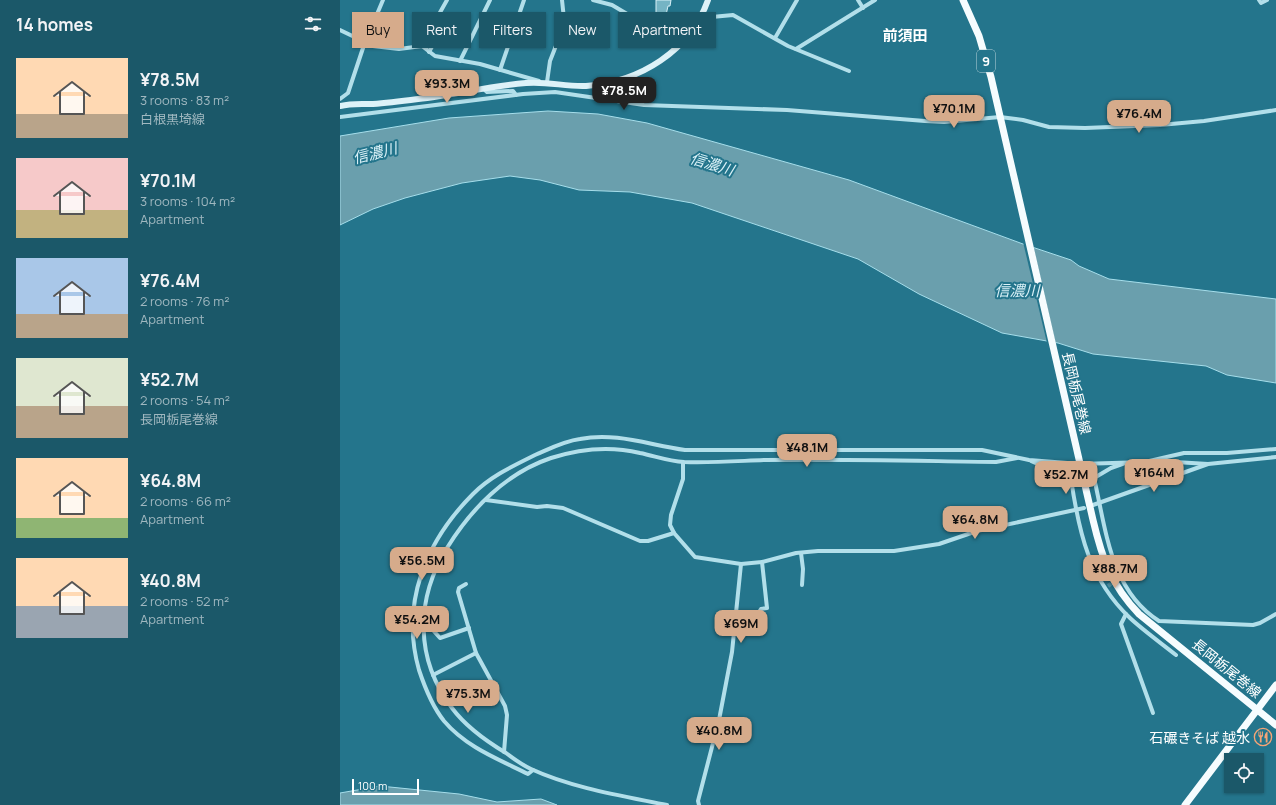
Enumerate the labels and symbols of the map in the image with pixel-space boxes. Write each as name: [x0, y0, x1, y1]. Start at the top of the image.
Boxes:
district label: 前須田: [882, 25, 928, 46]
road number: 9: [977, 50, 995, 72]
pin: ¥93.3M: [414, 70, 480, 104]
pin: ¥78.5M: [591, 77, 657, 111]
pin: ¥70.1M: [921, 95, 987, 129]
pin: ¥76.4M: [1106, 100, 1172, 134]
water label: 信濃川: [351, 137, 401, 169]
water label: 信濃川: [687, 147, 738, 181]
water label: 信濃川: [994, 280, 1041, 301]
street label: 長岡栃尾巻線: [1058, 350, 1096, 436]
pin: ¥48.1M: [774, 434, 840, 468]
pin: ¥164M: [1126, 459, 1182, 493]
pin: ¥52.7M: [1033, 461, 1099, 495]
pin: ¥64.8M: [942, 506, 1008, 540]
pin: ¥56.5M: [389, 547, 455, 581]
pin: ¥88.7M: [1082, 555, 1148, 589]
pin: ¥54.2M: [384, 606, 450, 640]
pin: ¥69M: [717, 610, 765, 644]
street label: 長岡栃尾巻線: [1188, 634, 1266, 702]
pin: ¥75.3M: [435, 680, 501, 714]
pin: ¥40.8M: [686, 717, 752, 751]
restaurant icon: 石碾きそば 越水: [1253, 727, 1273, 747]
place label: 石碾きそば 越水: [1149, 728, 1250, 747]
scale bar: [352, 777, 419, 796]

